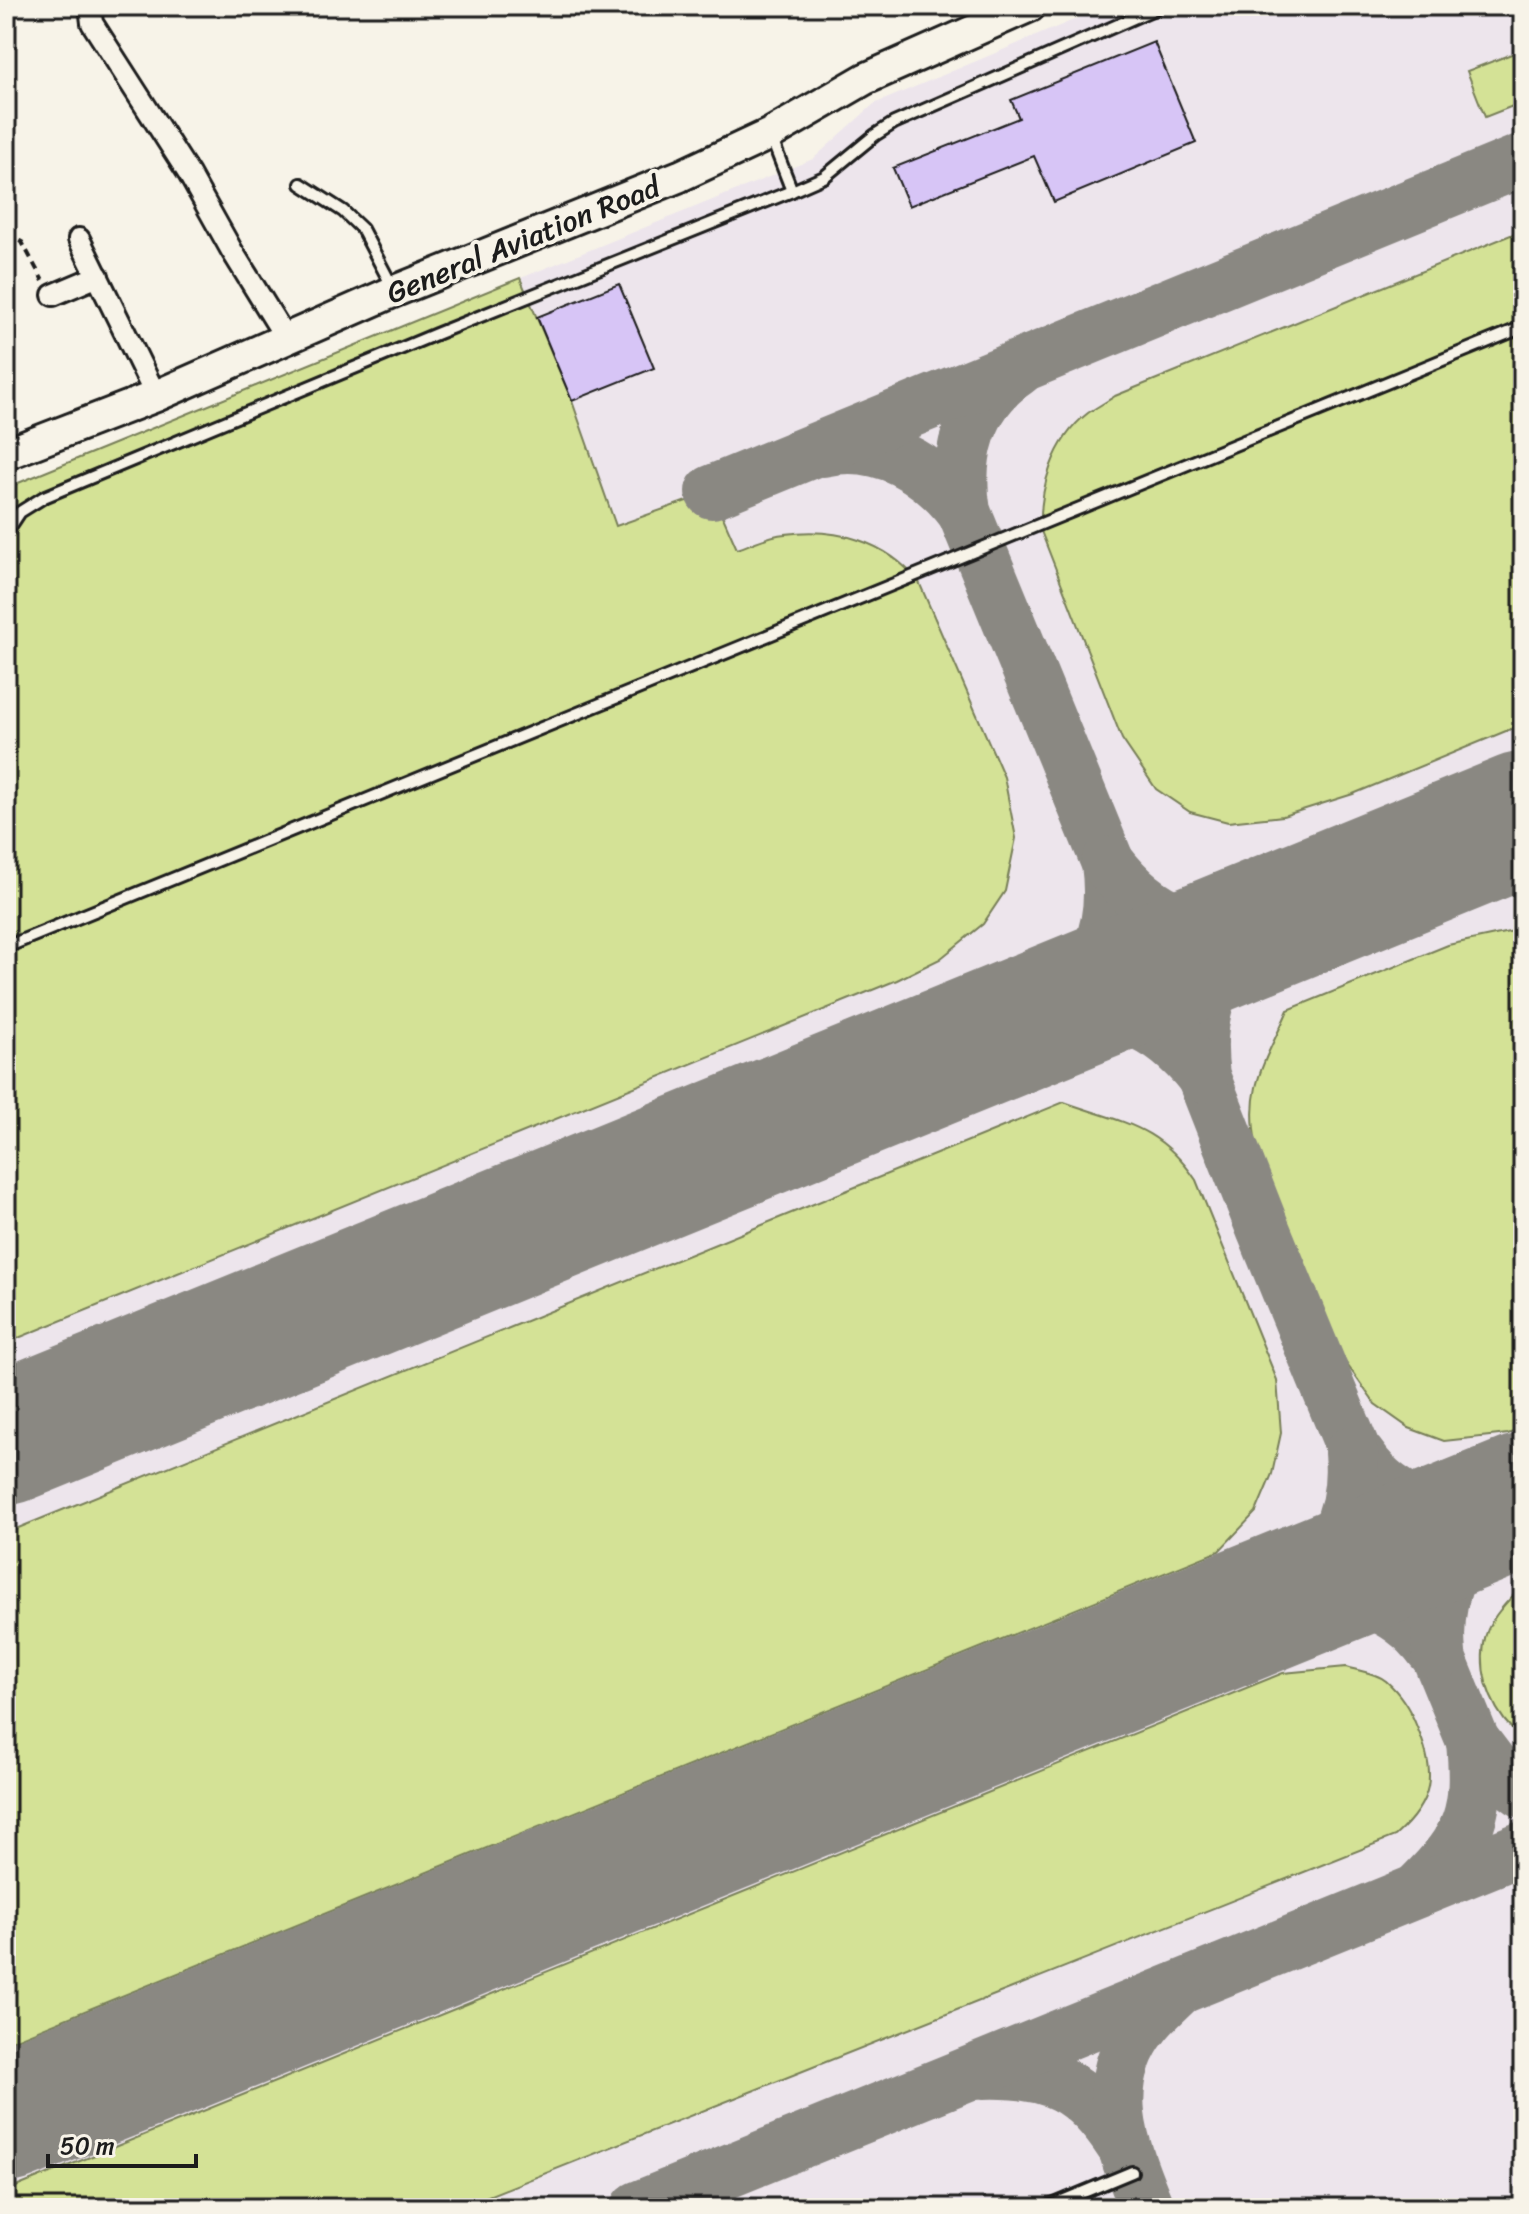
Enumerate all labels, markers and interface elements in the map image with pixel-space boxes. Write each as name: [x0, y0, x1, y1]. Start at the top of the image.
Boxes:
street label: General Aviation Road: [378, 160, 670, 320]
scale bar: [48, 2118, 196, 2168]
text: 50 m: [60, 2125, 115, 2167]

